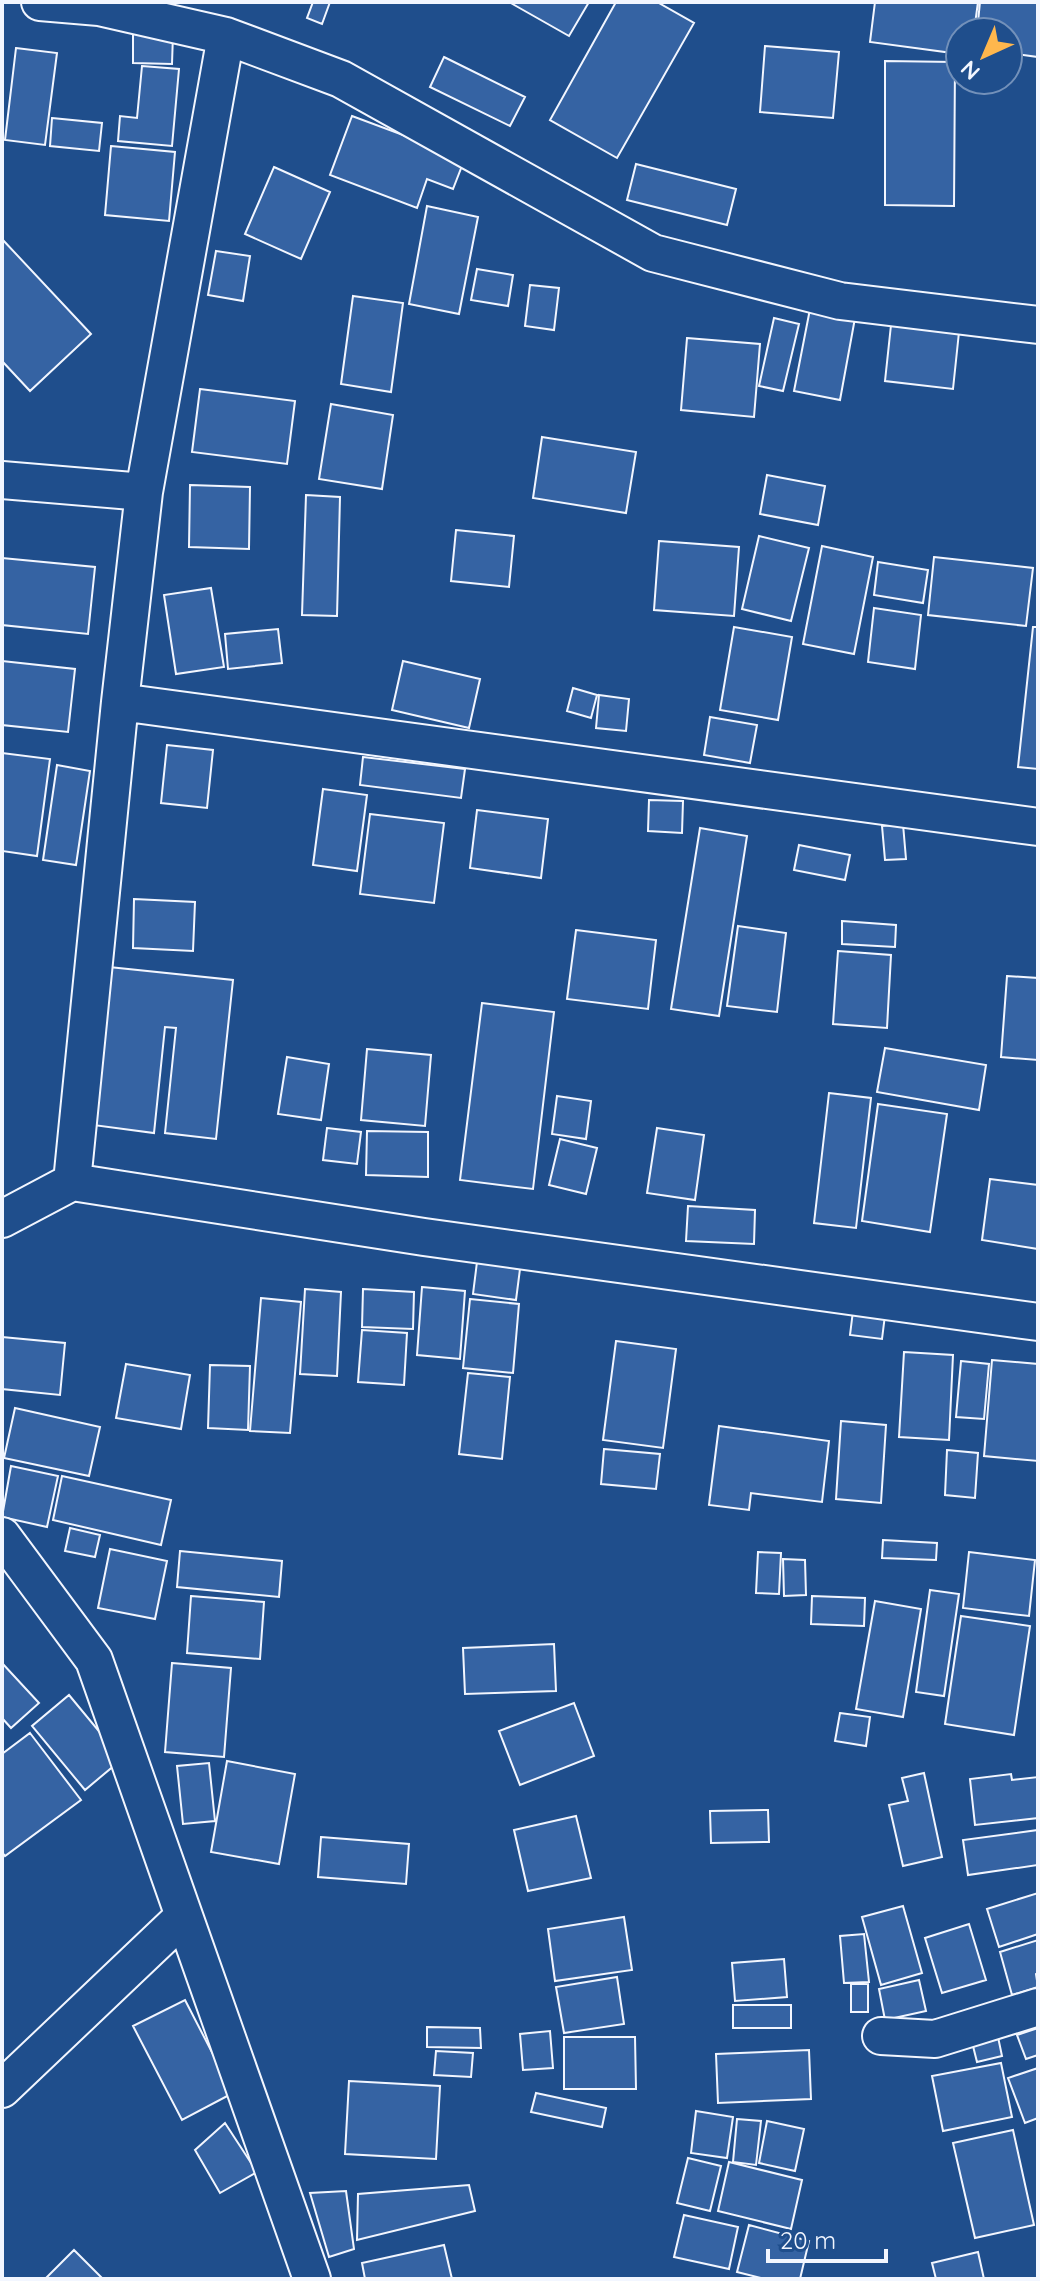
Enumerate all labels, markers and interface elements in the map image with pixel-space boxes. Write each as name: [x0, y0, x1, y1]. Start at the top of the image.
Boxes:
north arrow: [944, 16, 1024, 96]
text: N: [955, 55, 986, 86]
scale bar: [768, 2213, 886, 2263]
text: 20 m: [780, 2225, 836, 2255]

